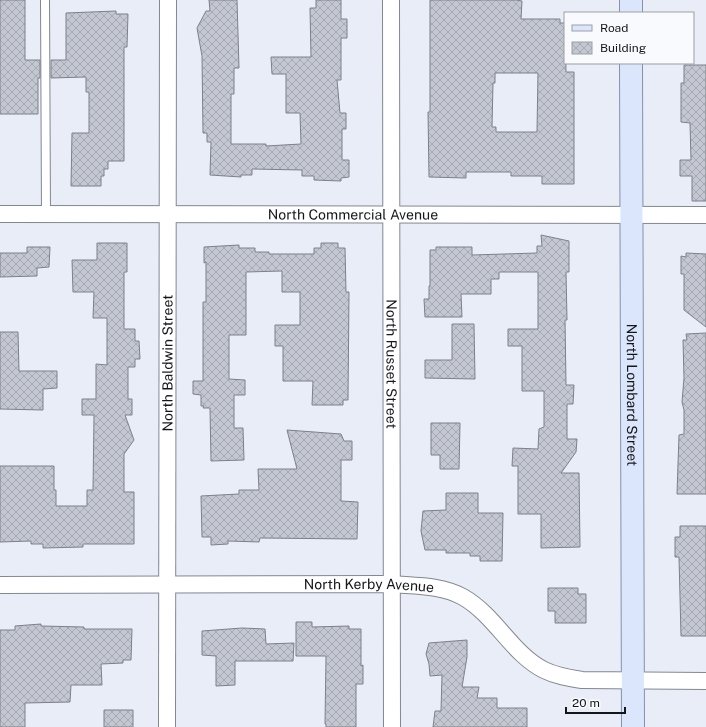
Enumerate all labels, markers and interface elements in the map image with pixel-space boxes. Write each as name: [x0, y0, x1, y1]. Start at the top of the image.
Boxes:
legend: [564, 12, 694, 64]
text: Road: [600, 21, 628, 35]
text: Building: [600, 41, 646, 55]
street label: North Commercial Avenue: [268, 206, 438, 223]
street label: North Baldwin Street: [159, 295, 176, 431]
street label: North Russet Street: [383, 299, 400, 429]
street label: North Lombard Street: [624, 324, 640, 466]
street label: North Kerby Avenue: [304, 576, 435, 595]
scale bar: [566, 689, 625, 715]
text: 20 m: [572, 696, 600, 710]

